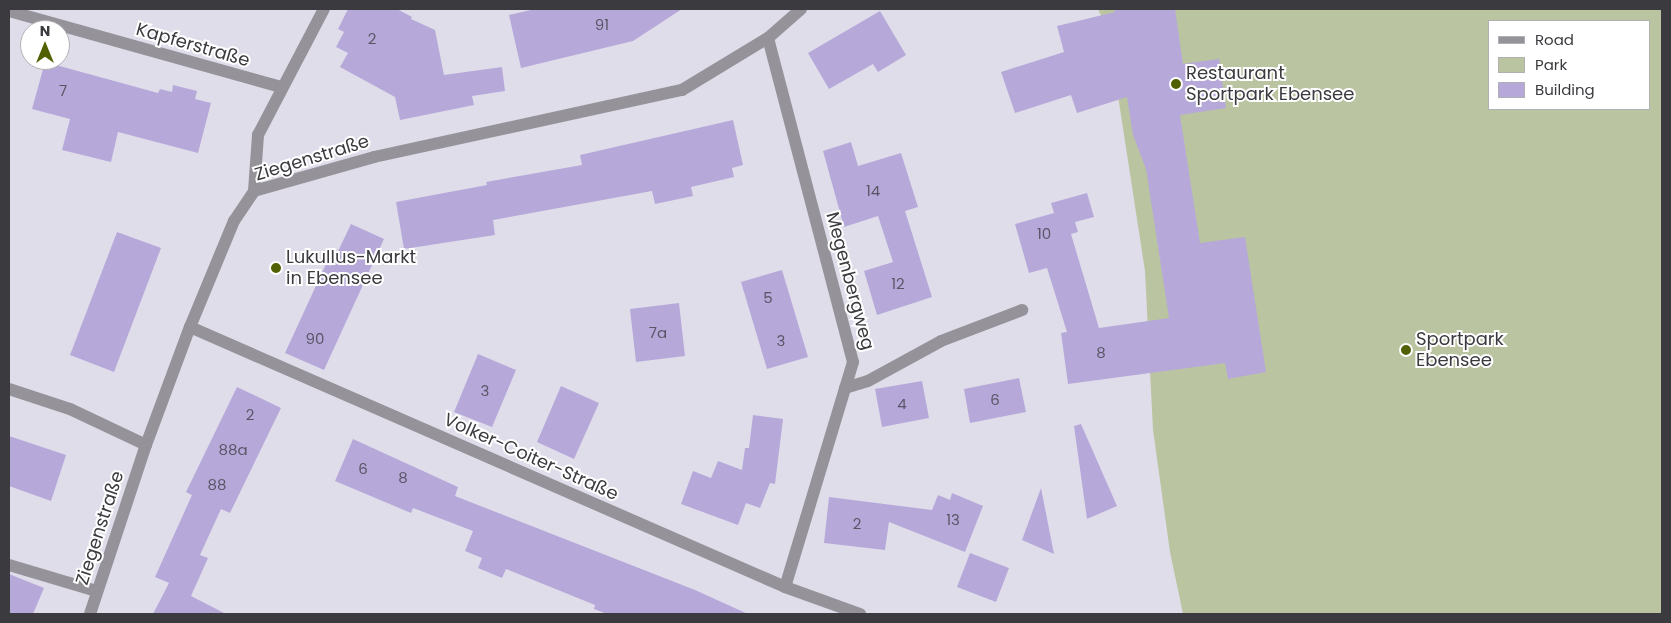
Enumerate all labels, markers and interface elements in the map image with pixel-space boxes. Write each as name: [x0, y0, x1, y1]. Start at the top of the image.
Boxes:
house number: 91: [595, 16, 609, 34]
street label: Kapferstraße: [134, 18, 252, 72]
north arrow: [20, 20, 70, 70]
legend: [1488, 20, 1651, 110]
text: N: [40, 21, 50, 41]
text: Road: [1535, 29, 1574, 50]
house number: 2: [368, 30, 376, 48]
text: Park: [1535, 54, 1567, 75]
place label: Restaurant Sportpark Ebensee: [1186, 63, 1354, 106]
marker: Restaurant Sportpark Ebensee: [1170, 78, 1182, 90]
text: Building: [1535, 79, 1595, 100]
house number: 7: [59, 82, 67, 100]
street label: Ziegenstraße: [252, 130, 372, 186]
house number: 14: [866, 182, 880, 200]
street label: Megenbergweg: [821, 210, 879, 352]
house number: 10: [1037, 225, 1051, 243]
place label: Lukullus-Markt in Ebensee: [286, 247, 416, 290]
marker: Lukullus-Markt in Ebensee: [270, 262, 282, 274]
house number: 12: [891, 275, 905, 293]
house number: 5: [763, 289, 773, 307]
house number: 7a: [649, 324, 667, 342]
place label: Sportpark Ebensee: [1416, 329, 1504, 372]
house number: 90: [306, 330, 324, 348]
house number: 3: [777, 332, 785, 350]
house number: 8: [1096, 344, 1106, 362]
marker: Sportpark Ebensee: [1400, 344, 1412, 356]
house number: 3: [481, 382, 489, 400]
house number: 6: [990, 391, 1000, 409]
house number: 4: [897, 395, 907, 413]
house number: 2: [246, 406, 254, 424]
street label: Volker-Coiter-Straße: [440, 409, 622, 505]
house number: 88a: [218, 441, 248, 459]
house number: 6: [358, 460, 368, 478]
street label: Ziegenstraße: [71, 468, 129, 588]
house number: 8: [398, 469, 408, 487]
house number: 88: [208, 476, 226, 494]
house number: 13: [946, 511, 960, 529]
house number: 2: [853, 515, 861, 533]

